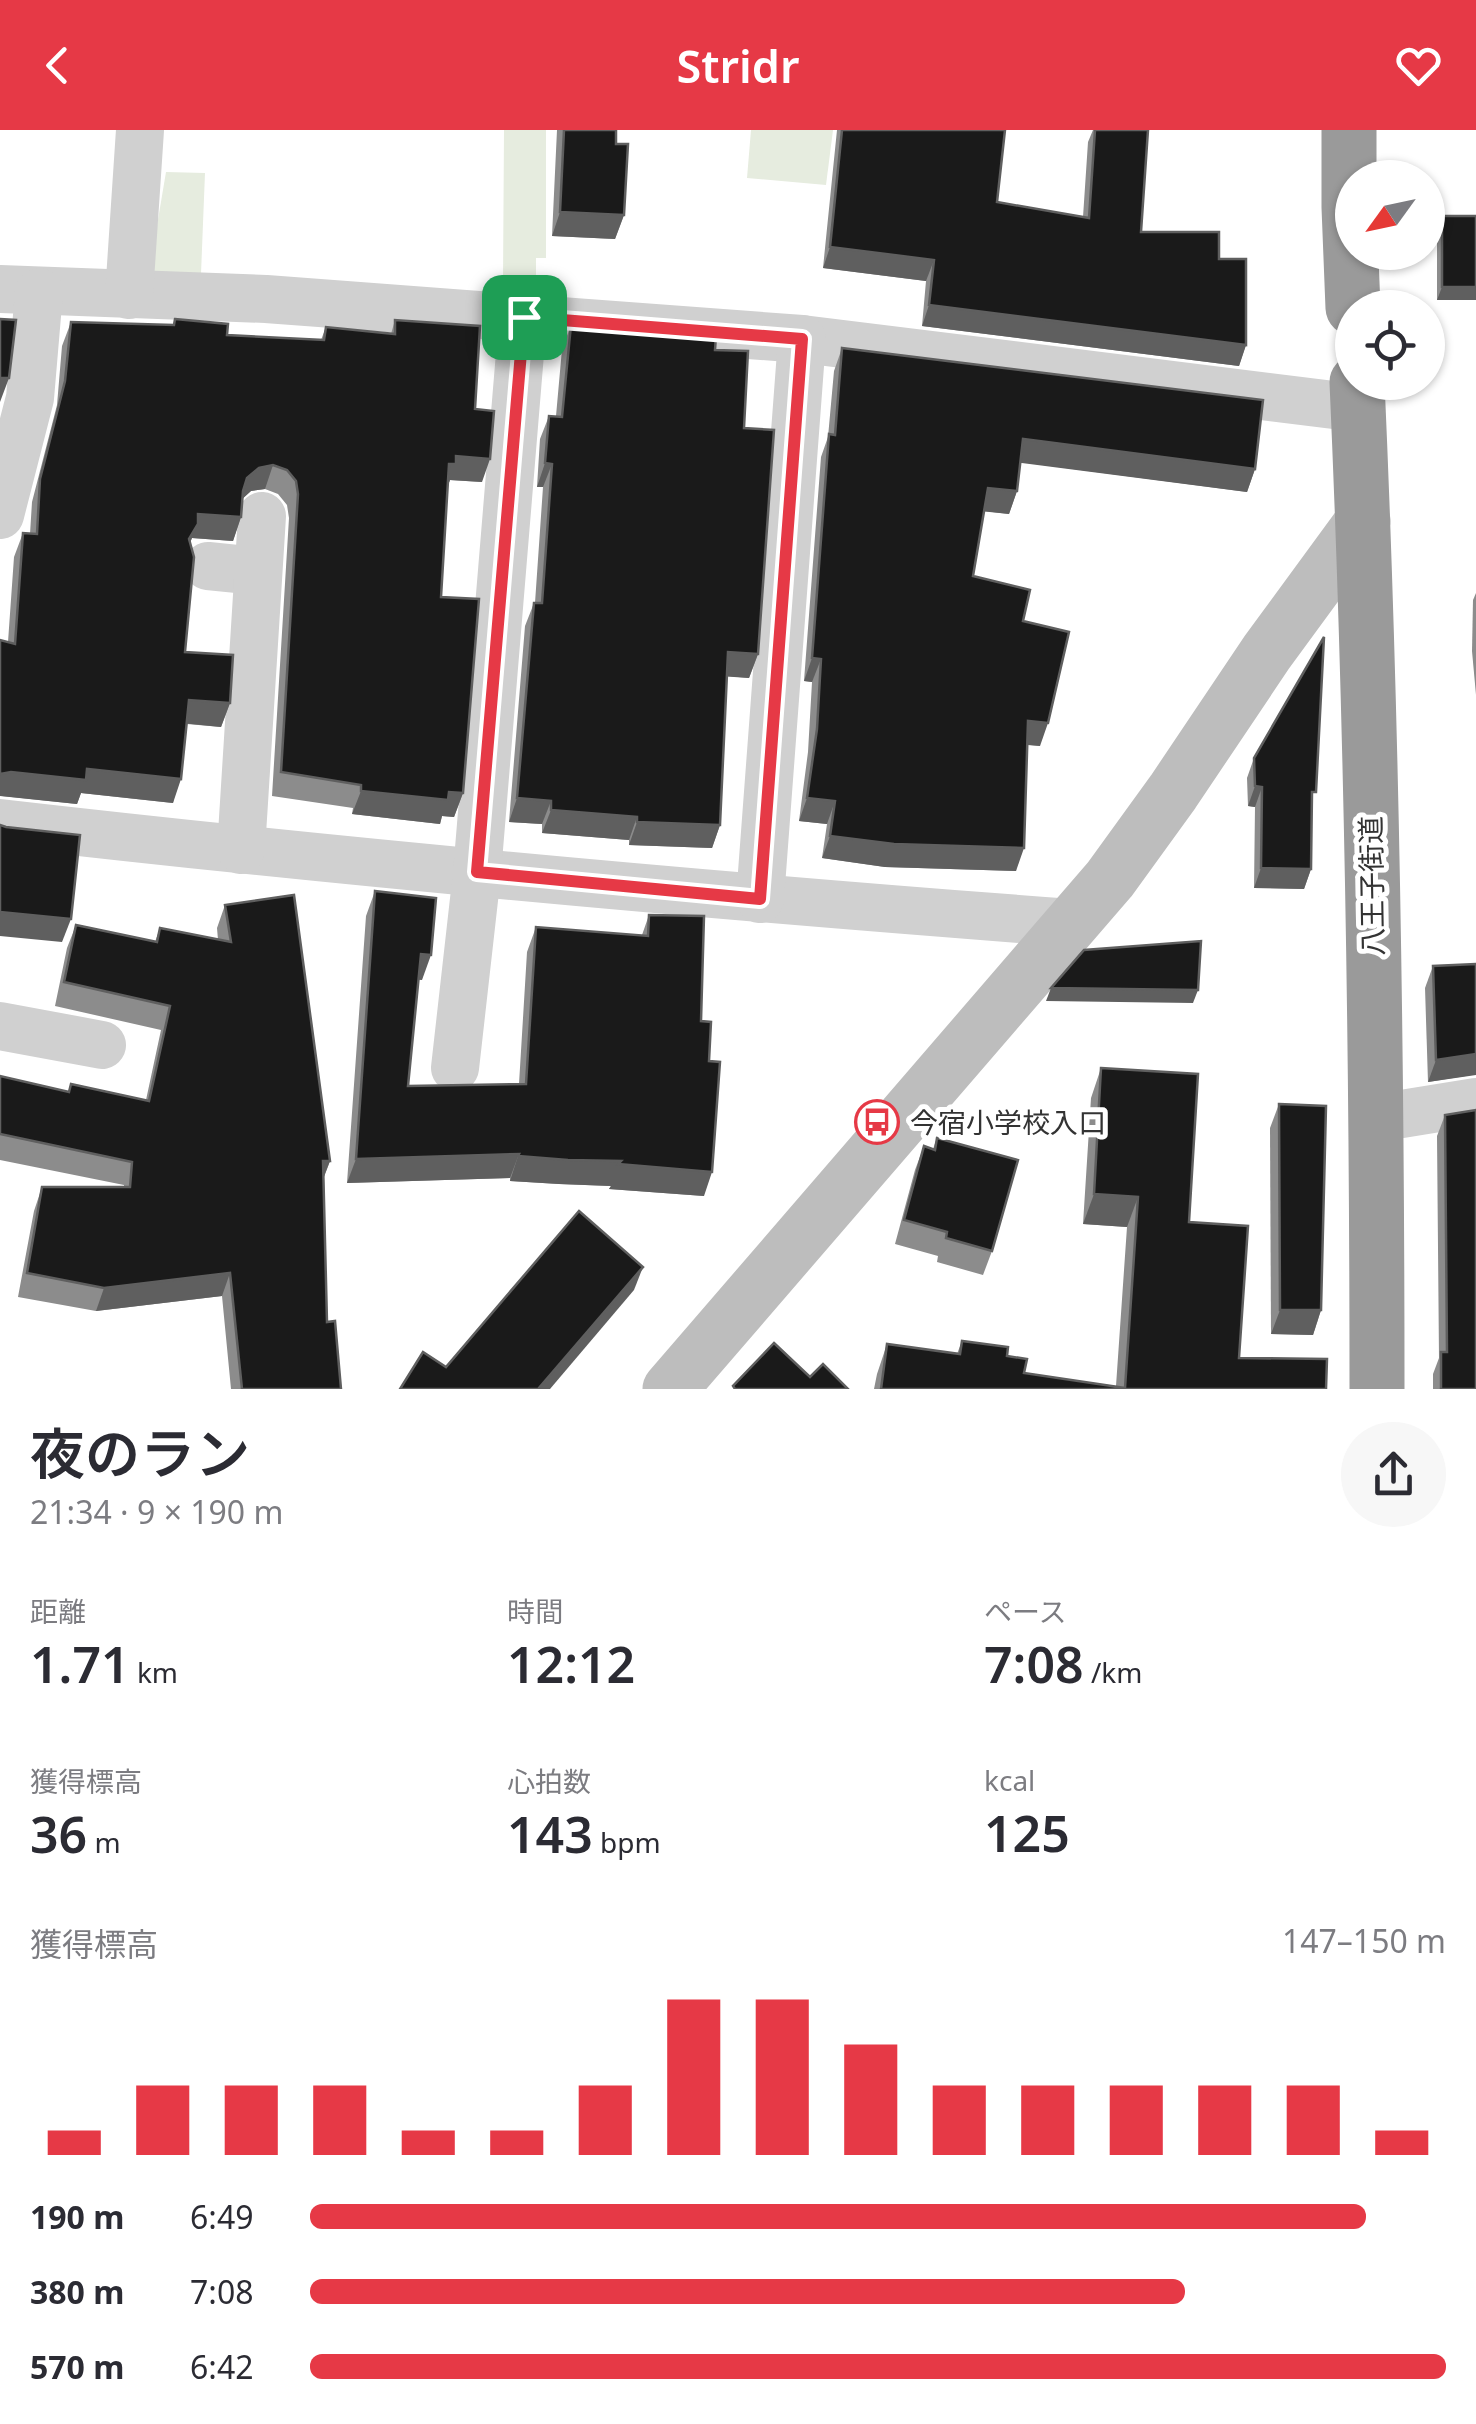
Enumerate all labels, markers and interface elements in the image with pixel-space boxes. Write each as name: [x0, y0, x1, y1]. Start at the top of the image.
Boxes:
text: Stridr: [677, 35, 800, 96]
icon: back: [30, 38, 85, 93]
icon: heart: [1391, 38, 1446, 93]
north arrow: [1335, 160, 1445, 270]
map controls: [1335, 160, 1445, 400]
pin: [482, 275, 567, 360]
icon: arrive: [497, 290, 552, 345]
button: locate: [1335, 290, 1445, 400]
street label: 八王子街道: [1351, 816, 1391, 956]
bus stop icon: 今宿小学校入口: [854, 1099, 900, 1145]
place label: 今宿小学校入口: [910, 1103, 1106, 1141]
text: 夜のラン: [30, 1415, 250, 1490]
button: share: [1341, 1422, 1446, 1527]
text: 21:34 · 9 × 190 m: [30, 1490, 283, 1533]
text: 距離: [30, 1592, 86, 1630]
text: 時間: [507, 1592, 563, 1630]
text: ペース: [984, 1592, 1067, 1630]
text: 1.71: [30, 1630, 130, 1698]
text: 12:12: [507, 1630, 635, 1698]
text: 7:08: [984, 1630, 1084, 1698]
text: km: [130, 1653, 178, 1691]
text: /km: [1084, 1653, 1142, 1691]
text: kcal: [984, 1761, 1035, 1799]
text: 獲得標高: [30, 1762, 142, 1800]
text: 心拍数: [507, 1762, 591, 1800]
text: 125: [984, 1799, 1070, 1867]
text: 36: [30, 1800, 87, 1868]
text: 143: [507, 1800, 593, 1868]
text: m: [87, 1823, 121, 1861]
text: bpm: [593, 1823, 661, 1861]
text: 147–150 m: [1282, 1919, 1446, 1962]
text: 獲得標高: [30, 1922, 158, 1965]
text: 190 m: [30, 2195, 124, 2238]
text: 6:49: [190, 2195, 254, 2238]
text: 380 m: [30, 2270, 124, 2313]
text: 7:08: [190, 2270, 254, 2313]
text: 570 m: [30, 2345, 124, 2388]
text: 6:42: [190, 2345, 254, 2388]

